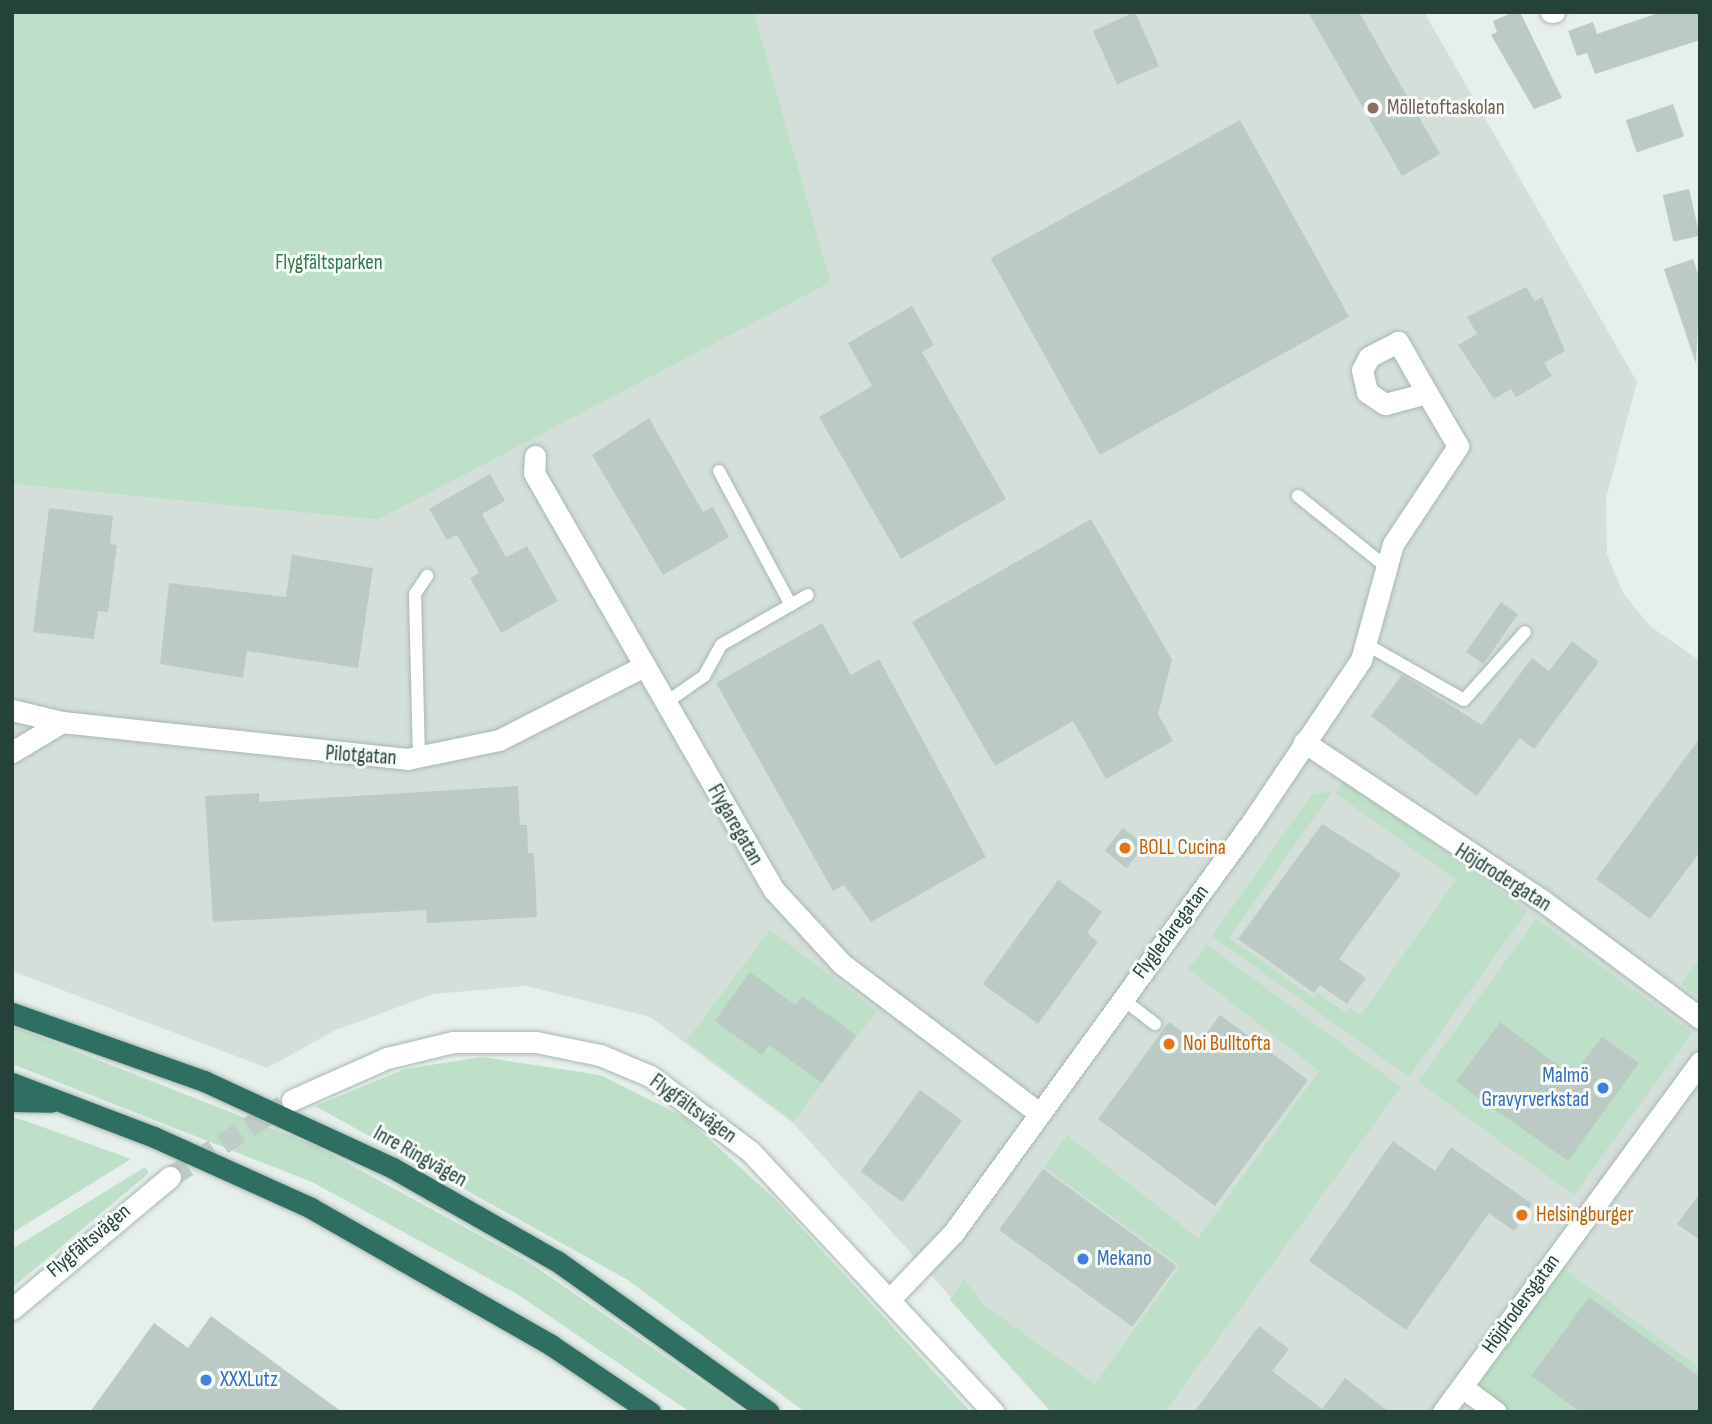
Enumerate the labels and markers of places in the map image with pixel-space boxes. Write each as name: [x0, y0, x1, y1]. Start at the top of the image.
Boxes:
place label: Mölletoftaskolan: [1387, 95, 1505, 121]
marker: Mölletoftaskolan: [1365, 100, 1381, 116]
place label: BOLL Cucina: [1139, 835, 1226, 861]
marker: BOLL Cucina: [1117, 840, 1133, 856]
place label: Noi Bulltofta: [1183, 1031, 1271, 1057]
marker: Noi Bulltofta: [1161, 1036, 1177, 1052]
place label: Malmö Gravyrverkstad: [1482, 1063, 1589, 1113]
marker: Malmö Gravyrverkstad: [1595, 1080, 1611, 1096]
place label: Helsingburger: [1536, 1202, 1634, 1228]
marker: Helsingburger: [1514, 1207, 1530, 1223]
place label: Mekano: [1097, 1246, 1152, 1272]
marker: Mekano: [1075, 1251, 1091, 1267]
place label: XXXLutz: [220, 1367, 278, 1393]
marker: XXXLutz: [198, 1372, 214, 1388]

